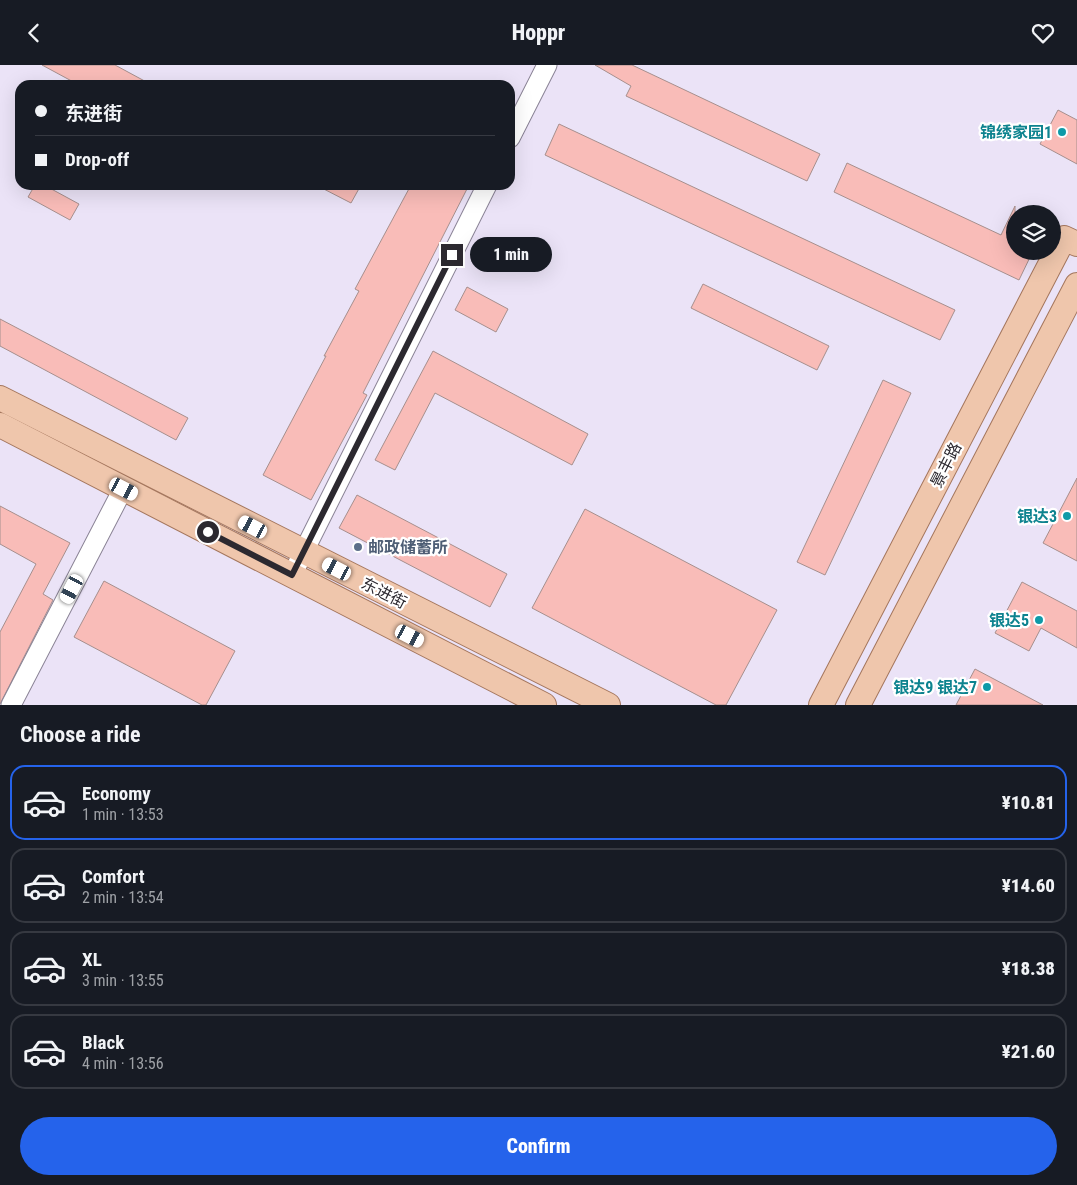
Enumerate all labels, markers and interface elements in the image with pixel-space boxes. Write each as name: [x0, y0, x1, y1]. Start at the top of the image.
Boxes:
icon: back: [20, 19, 48, 47]
icon: heart: [1029, 19, 1057, 47]
text: Hoppr: [512, 20, 565, 45]
text: 东进街: [65, 102, 122, 125]
place label: 锦绣家园1: [980, 123, 1052, 142]
marker: 锦绣家园1: [1056, 126, 1068, 138]
text: Drop-off: [65, 148, 129, 171]
map controls: [1006, 205, 1061, 260]
button: layers: [1006, 205, 1061, 260]
callout: 1 min: [470, 237, 552, 273]
route end: [441, 244, 463, 266]
text: 1 min: [493, 245, 529, 264]
street label: 景丰路: [927, 439, 965, 491]
car: [107, 476, 140, 502]
place label: 银达3: [1017, 507, 1057, 526]
marker: 银达3: [1061, 510, 1073, 522]
car: [236, 514, 269, 540]
route start: [197, 521, 219, 543]
place label: 邮政储蓄所: [368, 538, 448, 557]
marker: 邮政储蓄所: [352, 541, 364, 553]
car: [320, 556, 353, 582]
car: [58, 572, 85, 606]
street label: 东进街: [358, 574, 410, 612]
place label: 银达5: [989, 611, 1029, 630]
marker: 银达5: [1033, 614, 1045, 626]
car: [393, 623, 426, 649]
place label: 银达9 银达7: [893, 678, 977, 697]
marker: 银达9 银达7: [981, 681, 993, 693]
text: Choose a ride: [20, 722, 141, 747]
icon: car: [22, 780, 67, 825]
text: Economy: [82, 782, 151, 805]
text: ¥10.81: [1002, 791, 1055, 814]
text: 1 min · 13:53: [82, 805, 164, 824]
icon: car: [22, 863, 67, 908]
text: Comfort: [82, 865, 145, 888]
text: ¥14.60: [1002, 874, 1055, 897]
text: 2 min · 13:54: [82, 888, 164, 907]
icon: car: [22, 946, 67, 991]
text: XL: [82, 948, 102, 971]
text: ¥18.38: [1002, 957, 1055, 980]
text: 3 min · 13:55: [82, 971, 164, 990]
icon: car: [22, 1029, 67, 1074]
text: Black: [82, 1031, 124, 1054]
text: ¥21.60: [1002, 1040, 1055, 1063]
text: 4 min · 13:56: [82, 1054, 164, 1073]
button: Confirm: [20, 1117, 1057, 1175]

